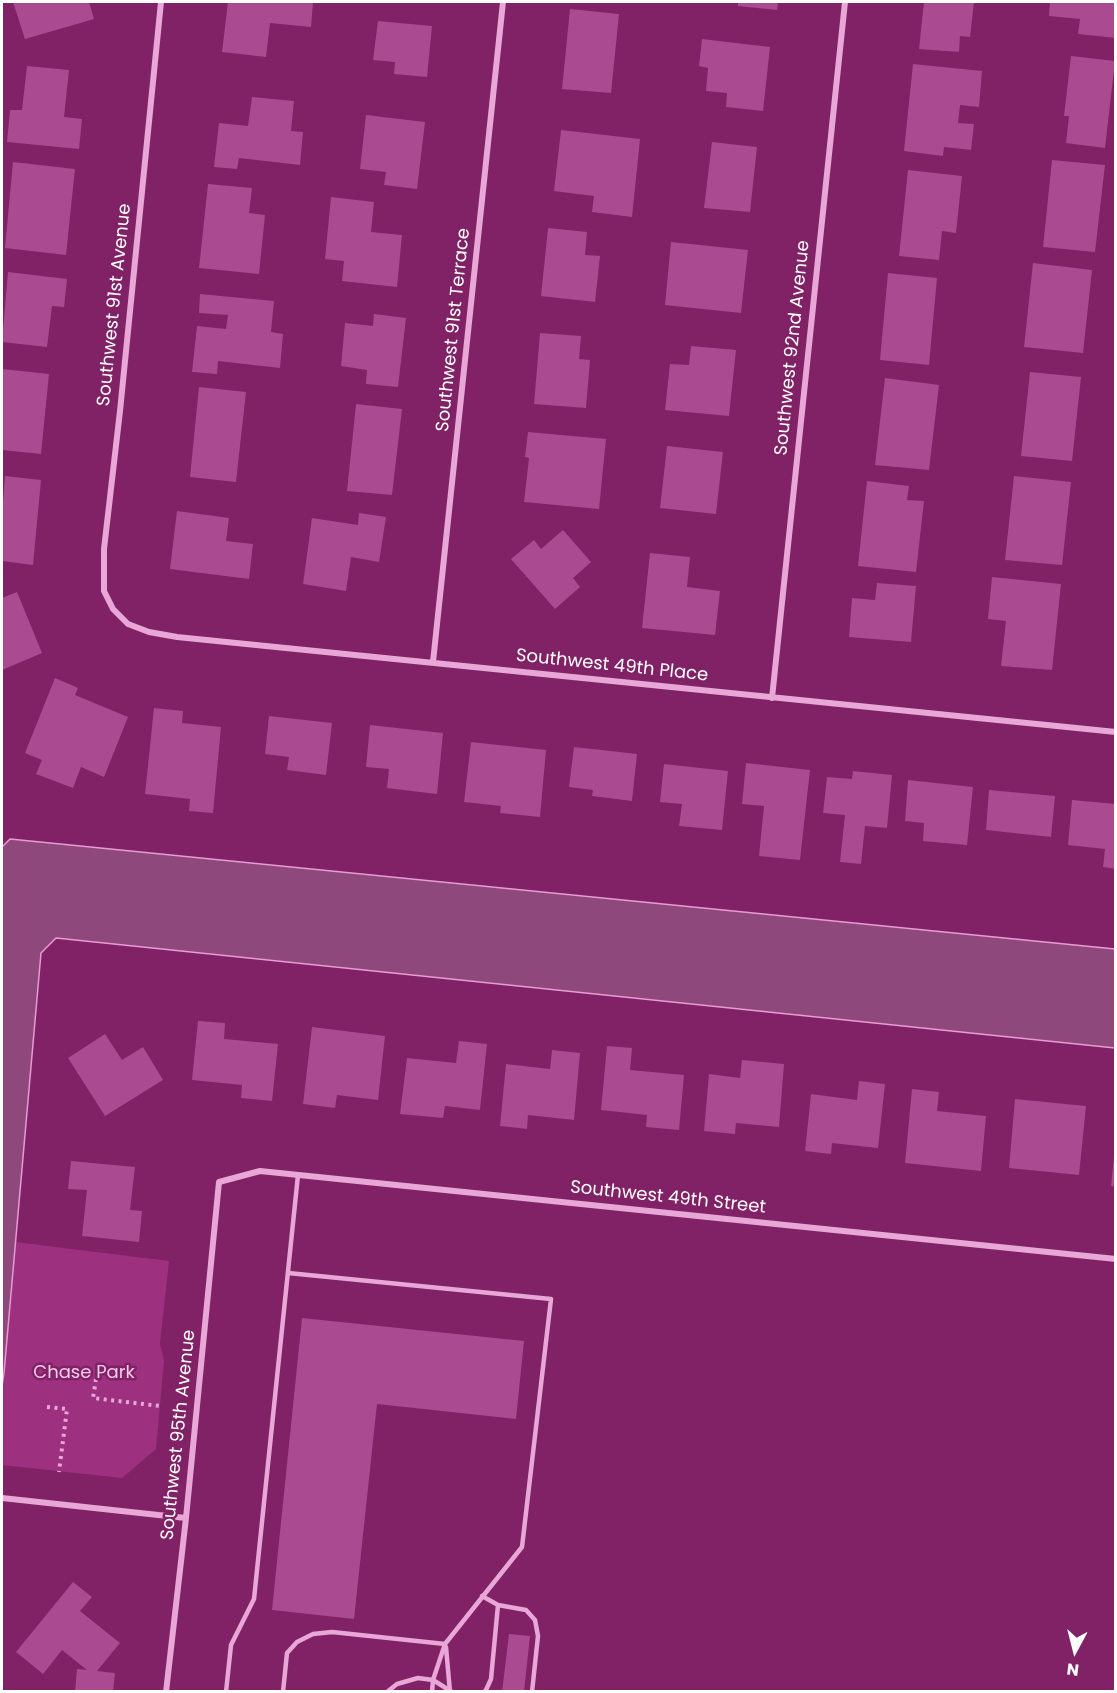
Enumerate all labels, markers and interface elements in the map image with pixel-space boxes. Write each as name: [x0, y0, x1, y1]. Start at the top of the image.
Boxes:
street label: Southwest 91st Avenue: [94, 203, 136, 407]
street label: Southwest 91st Terrace: [433, 227, 475, 433]
street label: Southwest 92nd Avenue: [771, 239, 815, 457]
street label: Southwest 49th Place: [515, 645, 709, 687]
street label: Southwest 49th Street: [569, 1177, 767, 1219]
street label: Southwest 95th Avenue: [157, 1329, 201, 1541]
park label: Chase Park: [33, 1362, 135, 1384]
north arrow: [1045, 1621, 1105, 1681]
text: N: [1065, 1657, 1080, 1682]

